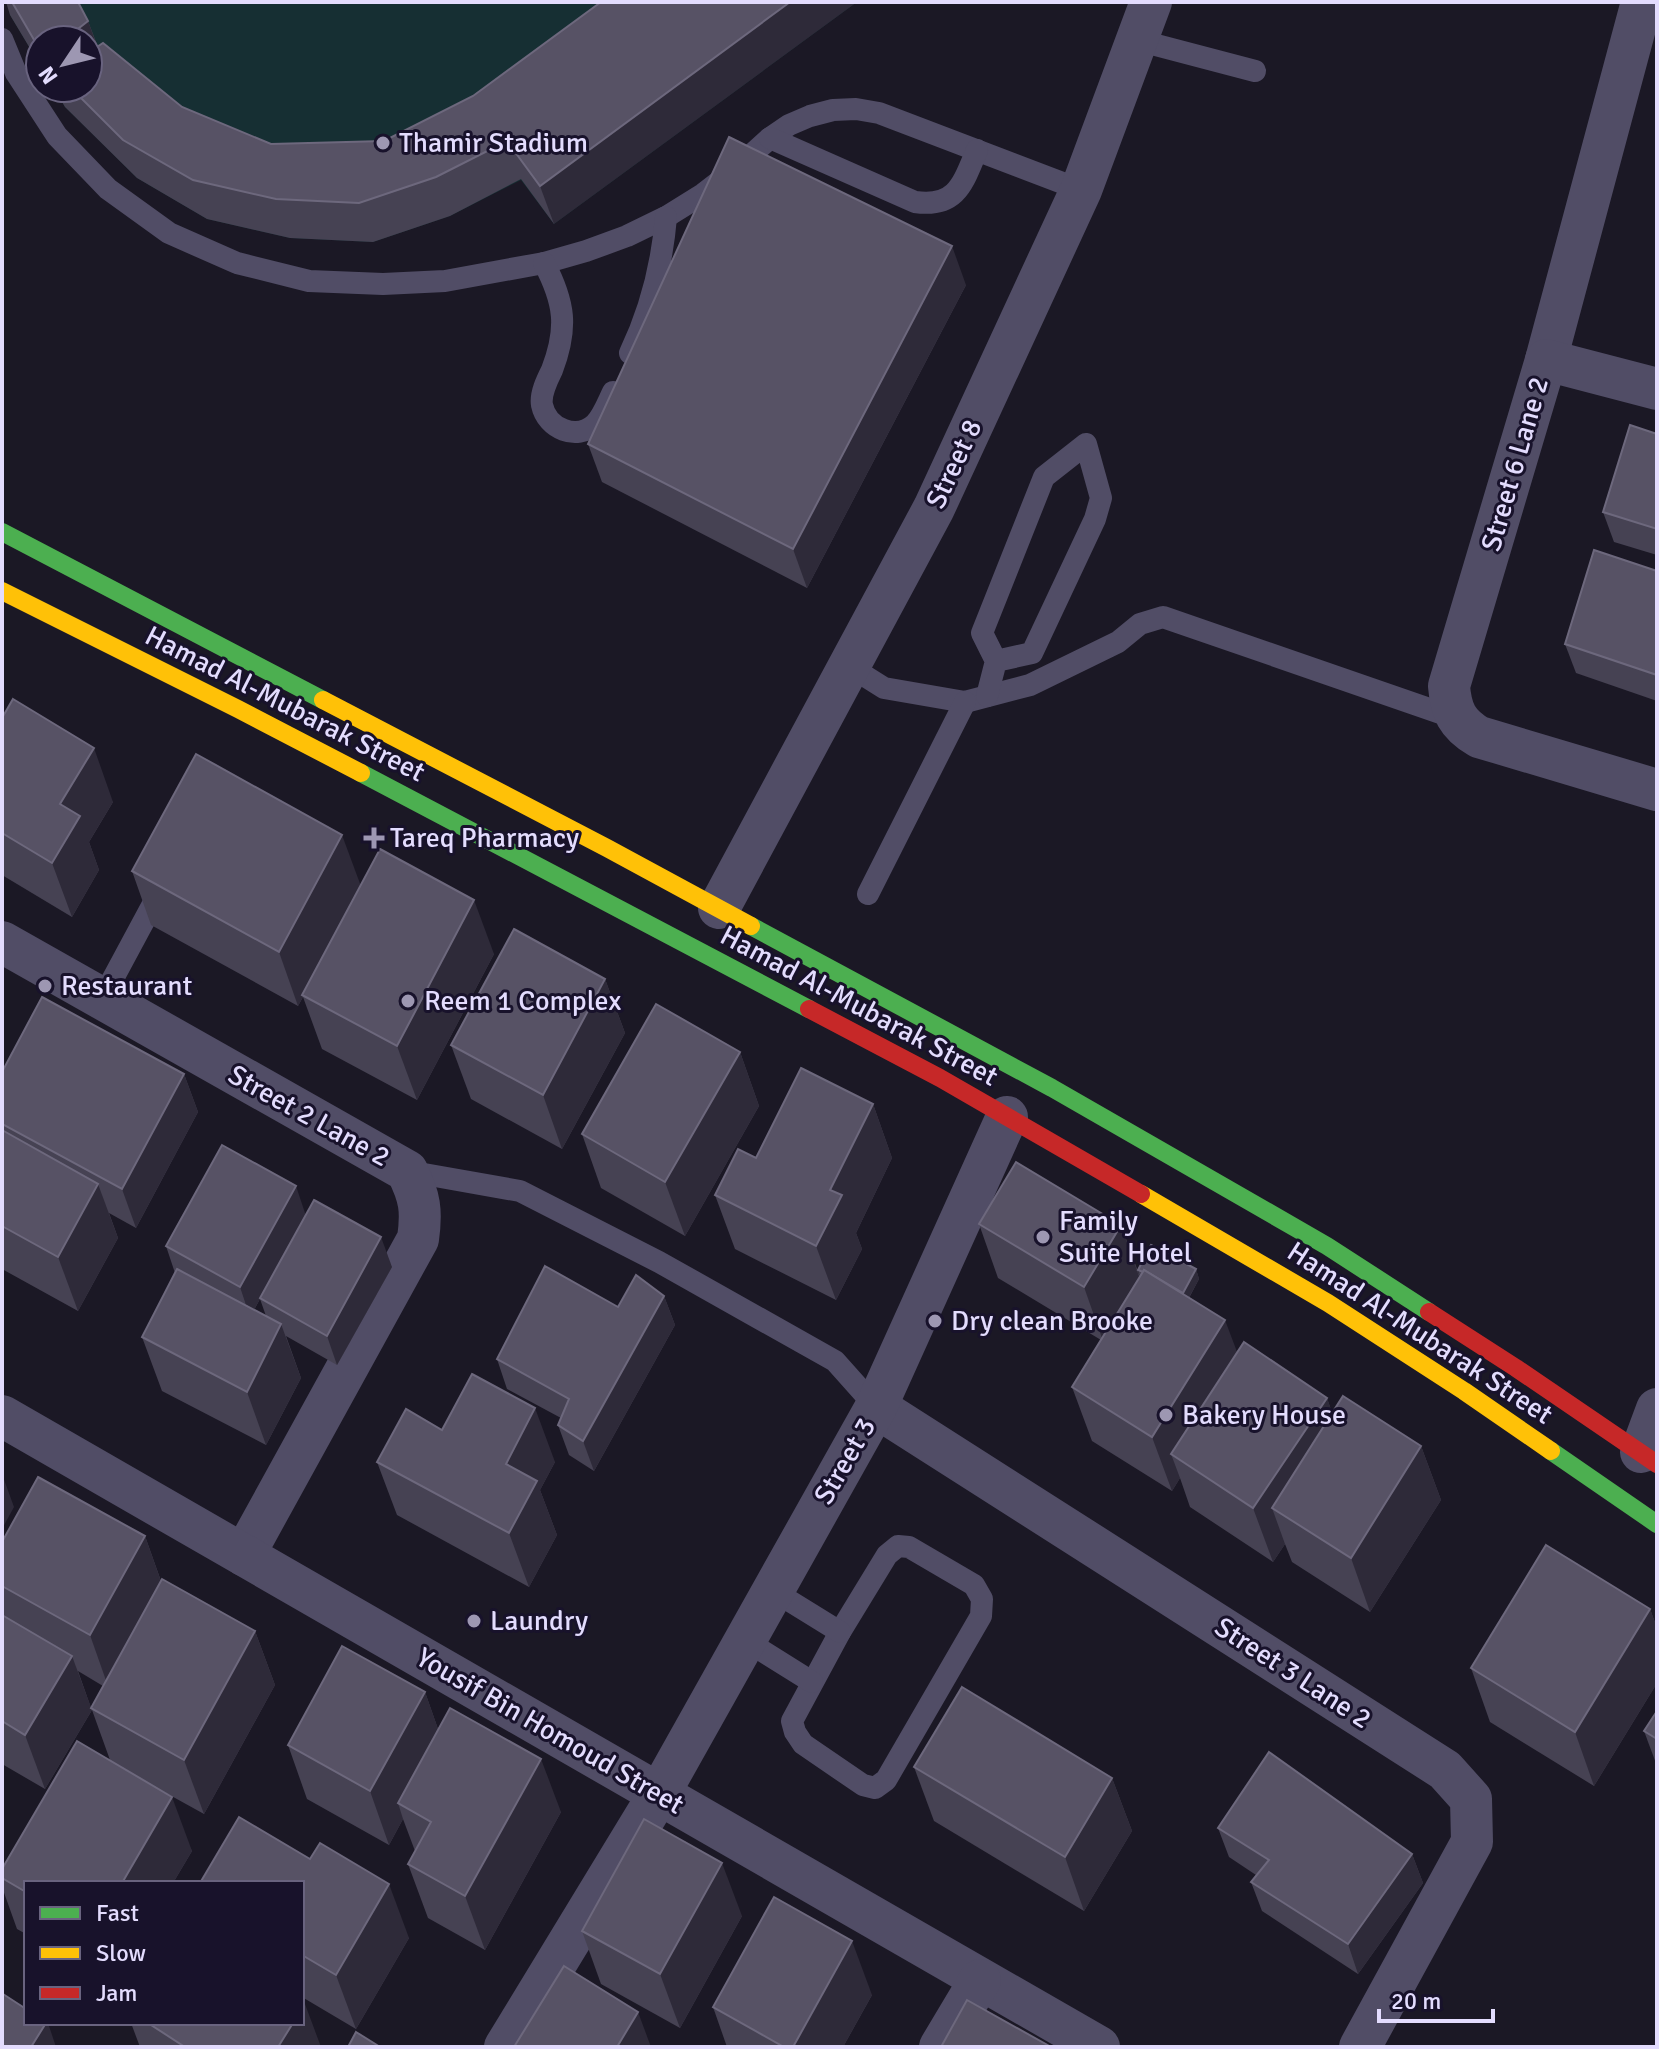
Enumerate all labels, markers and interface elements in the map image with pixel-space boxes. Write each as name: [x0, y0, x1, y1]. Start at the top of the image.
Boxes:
north arrow: [24, 24, 104, 104]
text: N: [33, 61, 63, 89]
place label: Thamir Stadium: [399, 126, 588, 160]
marker: Thamir Stadium: [374, 134, 392, 152]
street label: Street 6 Lane 2: [1474, 373, 1556, 555]
street label: Street 8: [919, 414, 989, 514]
street label: Hamad Al-Mubarak Street: [139, 619, 431, 789]
place label: Tareq Pharmacy: [390, 821, 579, 855]
marker: Tareq Pharmacy: [365, 829, 383, 847]
street label: Hamad Al-Mubarak Street: [714, 918, 1004, 1094]
place label: Restaurant: [61, 969, 193, 1003]
marker: Restaurant: [36, 977, 54, 995]
place label: Reem 1 Complex: [424, 984, 622, 1018]
marker: Reem 1 Complex: [399, 992, 417, 1010]
street label: Street 2 Lane 2: [222, 1058, 396, 1174]
place label: Family Suite Hotel: [1059, 1204, 1192, 1270]
marker: Family Suite Hotel: [1034, 1228, 1052, 1246]
street label: Hamad Al-Mubarak Street: [1281, 1234, 1559, 1432]
place label: Dry clean Brooke: [951, 1304, 1153, 1338]
marker: Dry clean Brooke: [926, 1312, 944, 1330]
place label: Bakery House: [1182, 1398, 1346, 1432]
marker: Bakery House: [1157, 1406, 1175, 1424]
street label: Street 3: [807, 1412, 883, 1510]
place label: Laundry: [490, 1604, 588, 1638]
street label: Street 3 Lane 2: [1208, 1610, 1378, 1736]
marker: Laundry: [465, 1612, 483, 1630]
street label: Yousif Bin Homoud Street: [410, 1640, 690, 1822]
legend: [24, 1881, 304, 2025]
text: Fast: [96, 1898, 139, 1928]
text: Slow: [96, 1938, 146, 1968]
scale bar: [1379, 1973, 1493, 2023]
text: Jam: [96, 1978, 137, 2008]
text: 20 m: [1391, 1986, 1441, 2016]

